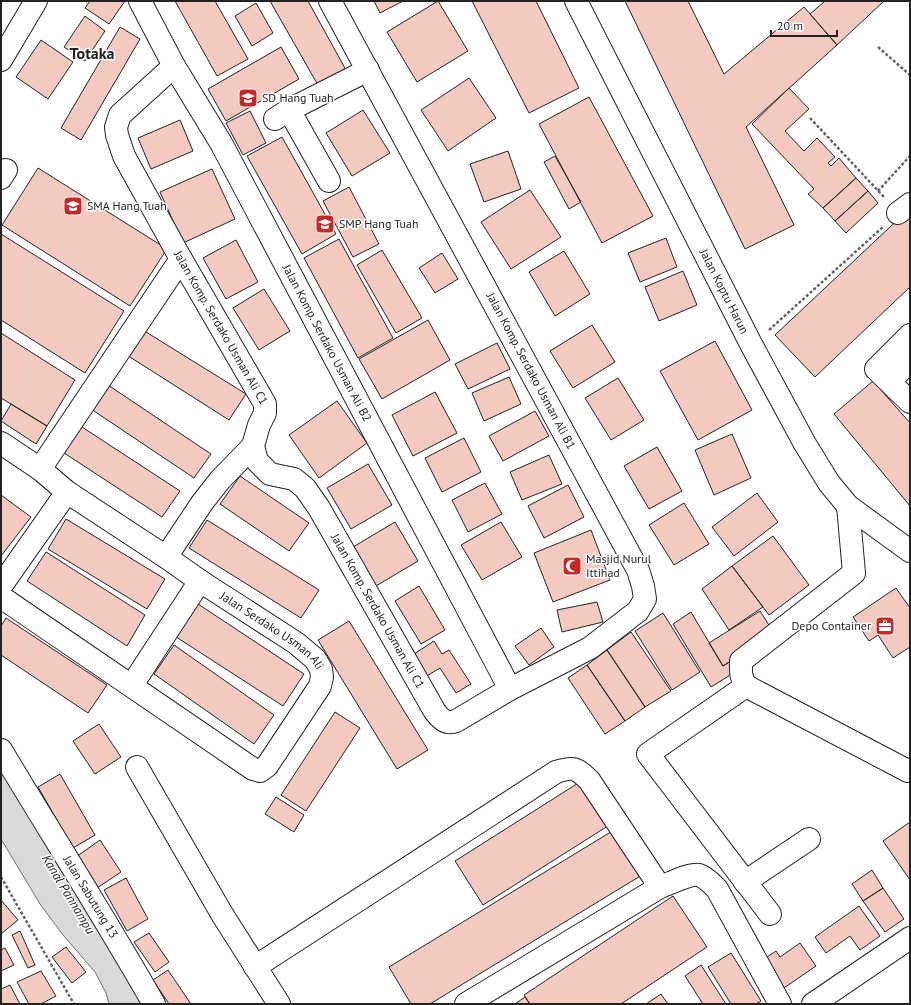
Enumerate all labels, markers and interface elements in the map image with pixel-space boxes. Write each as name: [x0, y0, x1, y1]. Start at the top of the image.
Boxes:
scale bar: [771, 12, 837, 38]
text: 20 m: [777, 18, 803, 33]
district label: Totaka: [70, 43, 115, 63]
school or university icon: SD Hang Tuah: [237, 87, 259, 109]
place label: SD Hang Tuah: [262, 90, 334, 105]
school or university icon: SMA Hang Tuah: [62, 195, 84, 217]
place label: SMA Hang Tuah: [87, 198, 167, 213]
school or university icon: SMP Hang Tuah: [314, 213, 336, 235]
place label: SMP Hang Tuah: [339, 216, 419, 231]
street label: Jalan Koptu Harun: [696, 245, 752, 336]
street label: Jalan Komp. Serdako Usman Ali C1: [170, 247, 272, 407]
street label: Jalan Komp. Serdako Usman Ali B2: [279, 261, 375, 424]
street label: Jalan Komp. Serdako Usman Ali B1: [483, 289, 579, 452]
street label: Jalan Komp. Serdako Usman Ali C1: [328, 530, 428, 691]
place label: Masjid Nurul Ittihad: [586, 551, 652, 580]
mosque icon: Masjid Nurul Ittihad: [561, 555, 583, 577]
street label: Jalan Serdako Usman Ali: [217, 587, 327, 672]
office icon: Depo Container: [874, 615, 896, 637]
place label: Depo Container: [792, 618, 871, 633]
water label: Kanal Pannampu: [38, 851, 99, 937]
street label: Jalan Sabutung 13: [60, 852, 122, 941]

